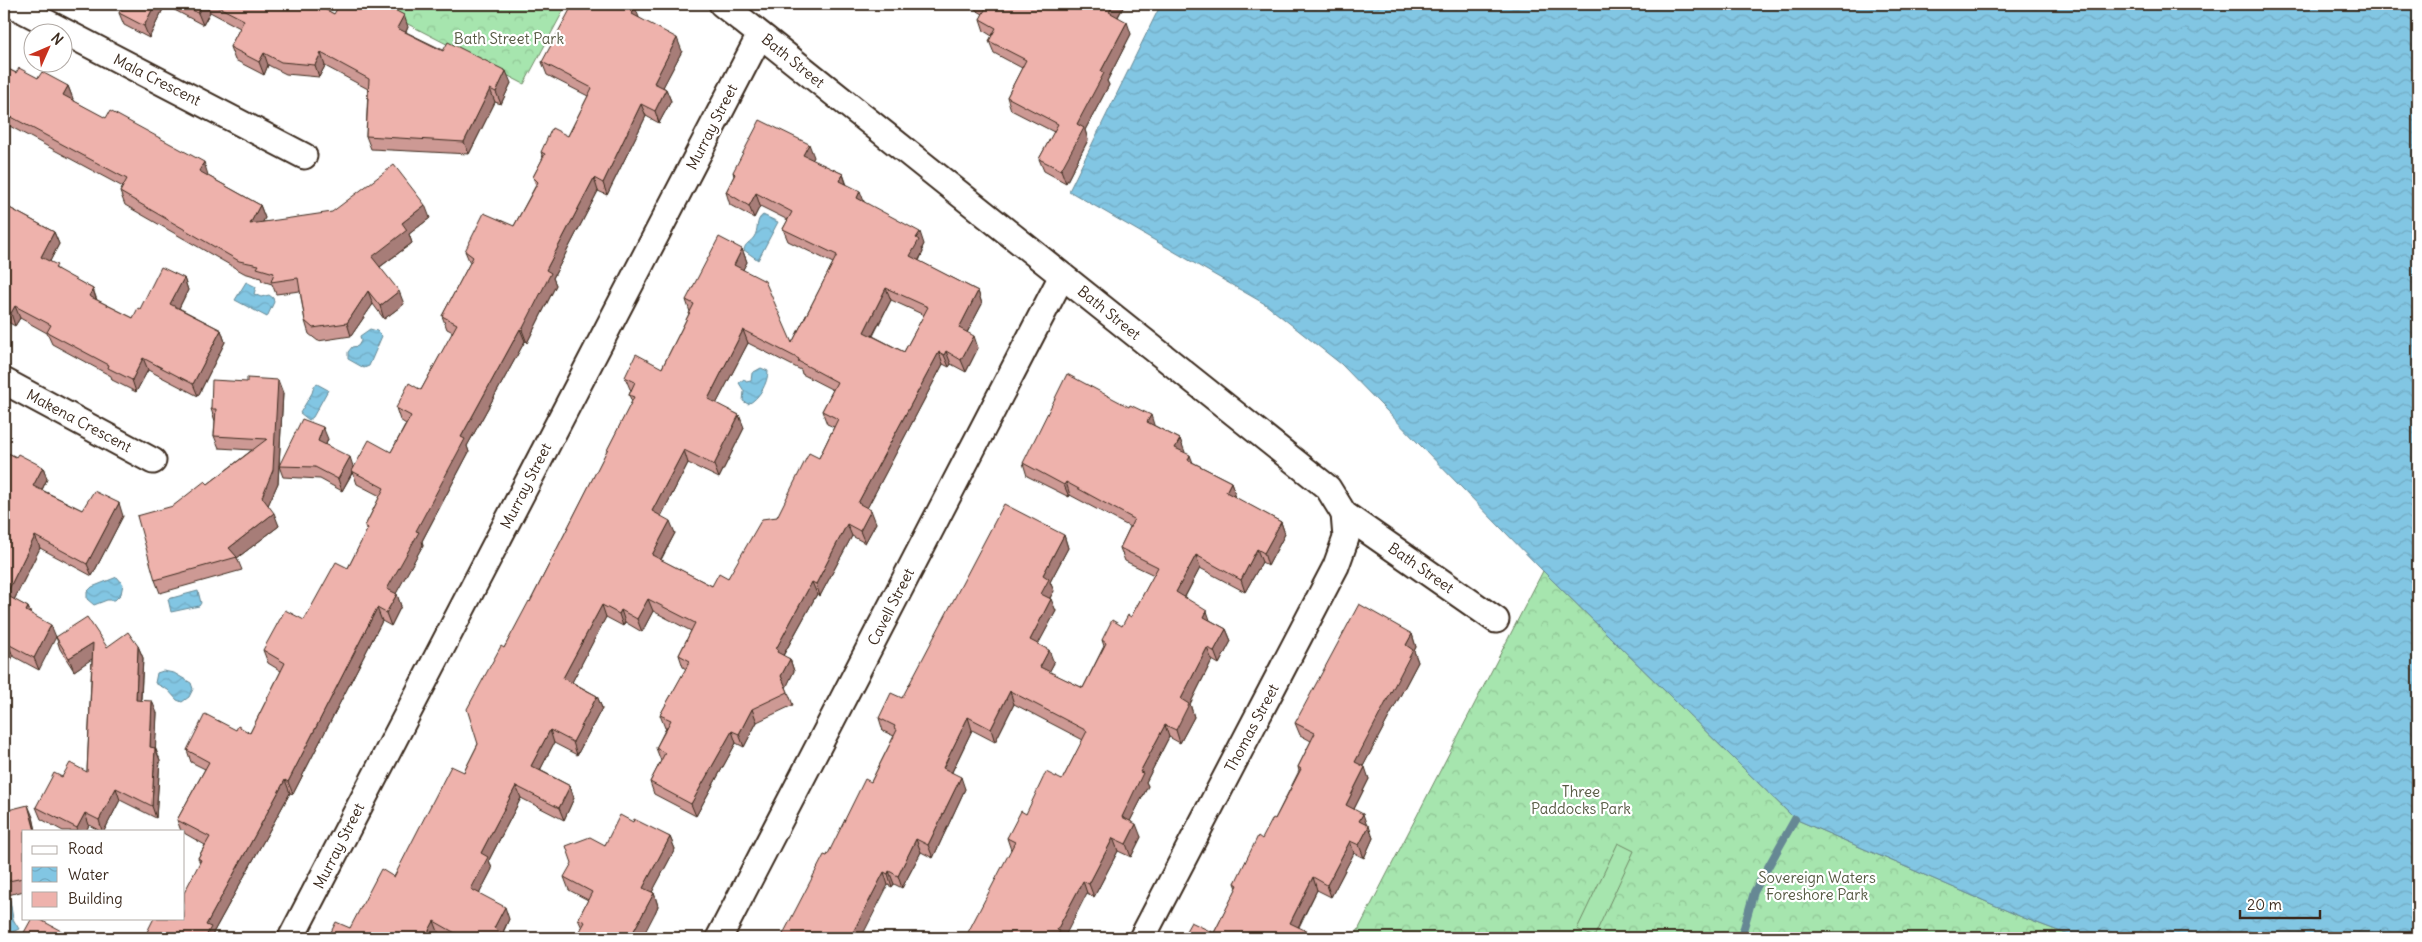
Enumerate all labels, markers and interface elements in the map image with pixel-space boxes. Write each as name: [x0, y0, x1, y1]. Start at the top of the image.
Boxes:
north arrow: [22, 22, 72, 72]
text: N: [47, 29, 67, 49]
park label: Bath Street Park: [454, 29, 564, 48]
street label: Bath Street: [758, 29, 829, 92]
street label: Mala Crescent: [110, 49, 204, 110]
street label: Murray Street: [682, 81, 741, 173]
street label: Bath Street: [1074, 281, 1145, 344]
street label: Makena Crescent: [23, 385, 135, 456]
street label: Murray Street: [496, 440, 555, 532]
street label: Bath Street: [1385, 538, 1458, 597]
street label: Cavell Street: [863, 565, 918, 649]
street label: Thomas Street: [1220, 680, 1283, 775]
park label: Three Paddocks Park: [1531, 782, 1631, 818]
street label: Murray Street: [309, 800, 368, 892]
legend: [22, 830, 185, 920]
text: Road: [68, 839, 103, 858]
text: Water: [68, 865, 109, 884]
park label: Sovereign Waters Foreshore Park: [1758, 868, 1876, 904]
scale bar: [2240, 887, 2320, 919]
text: Building: [68, 889, 123, 908]
text: 20 m: [2247, 895, 2282, 914]

